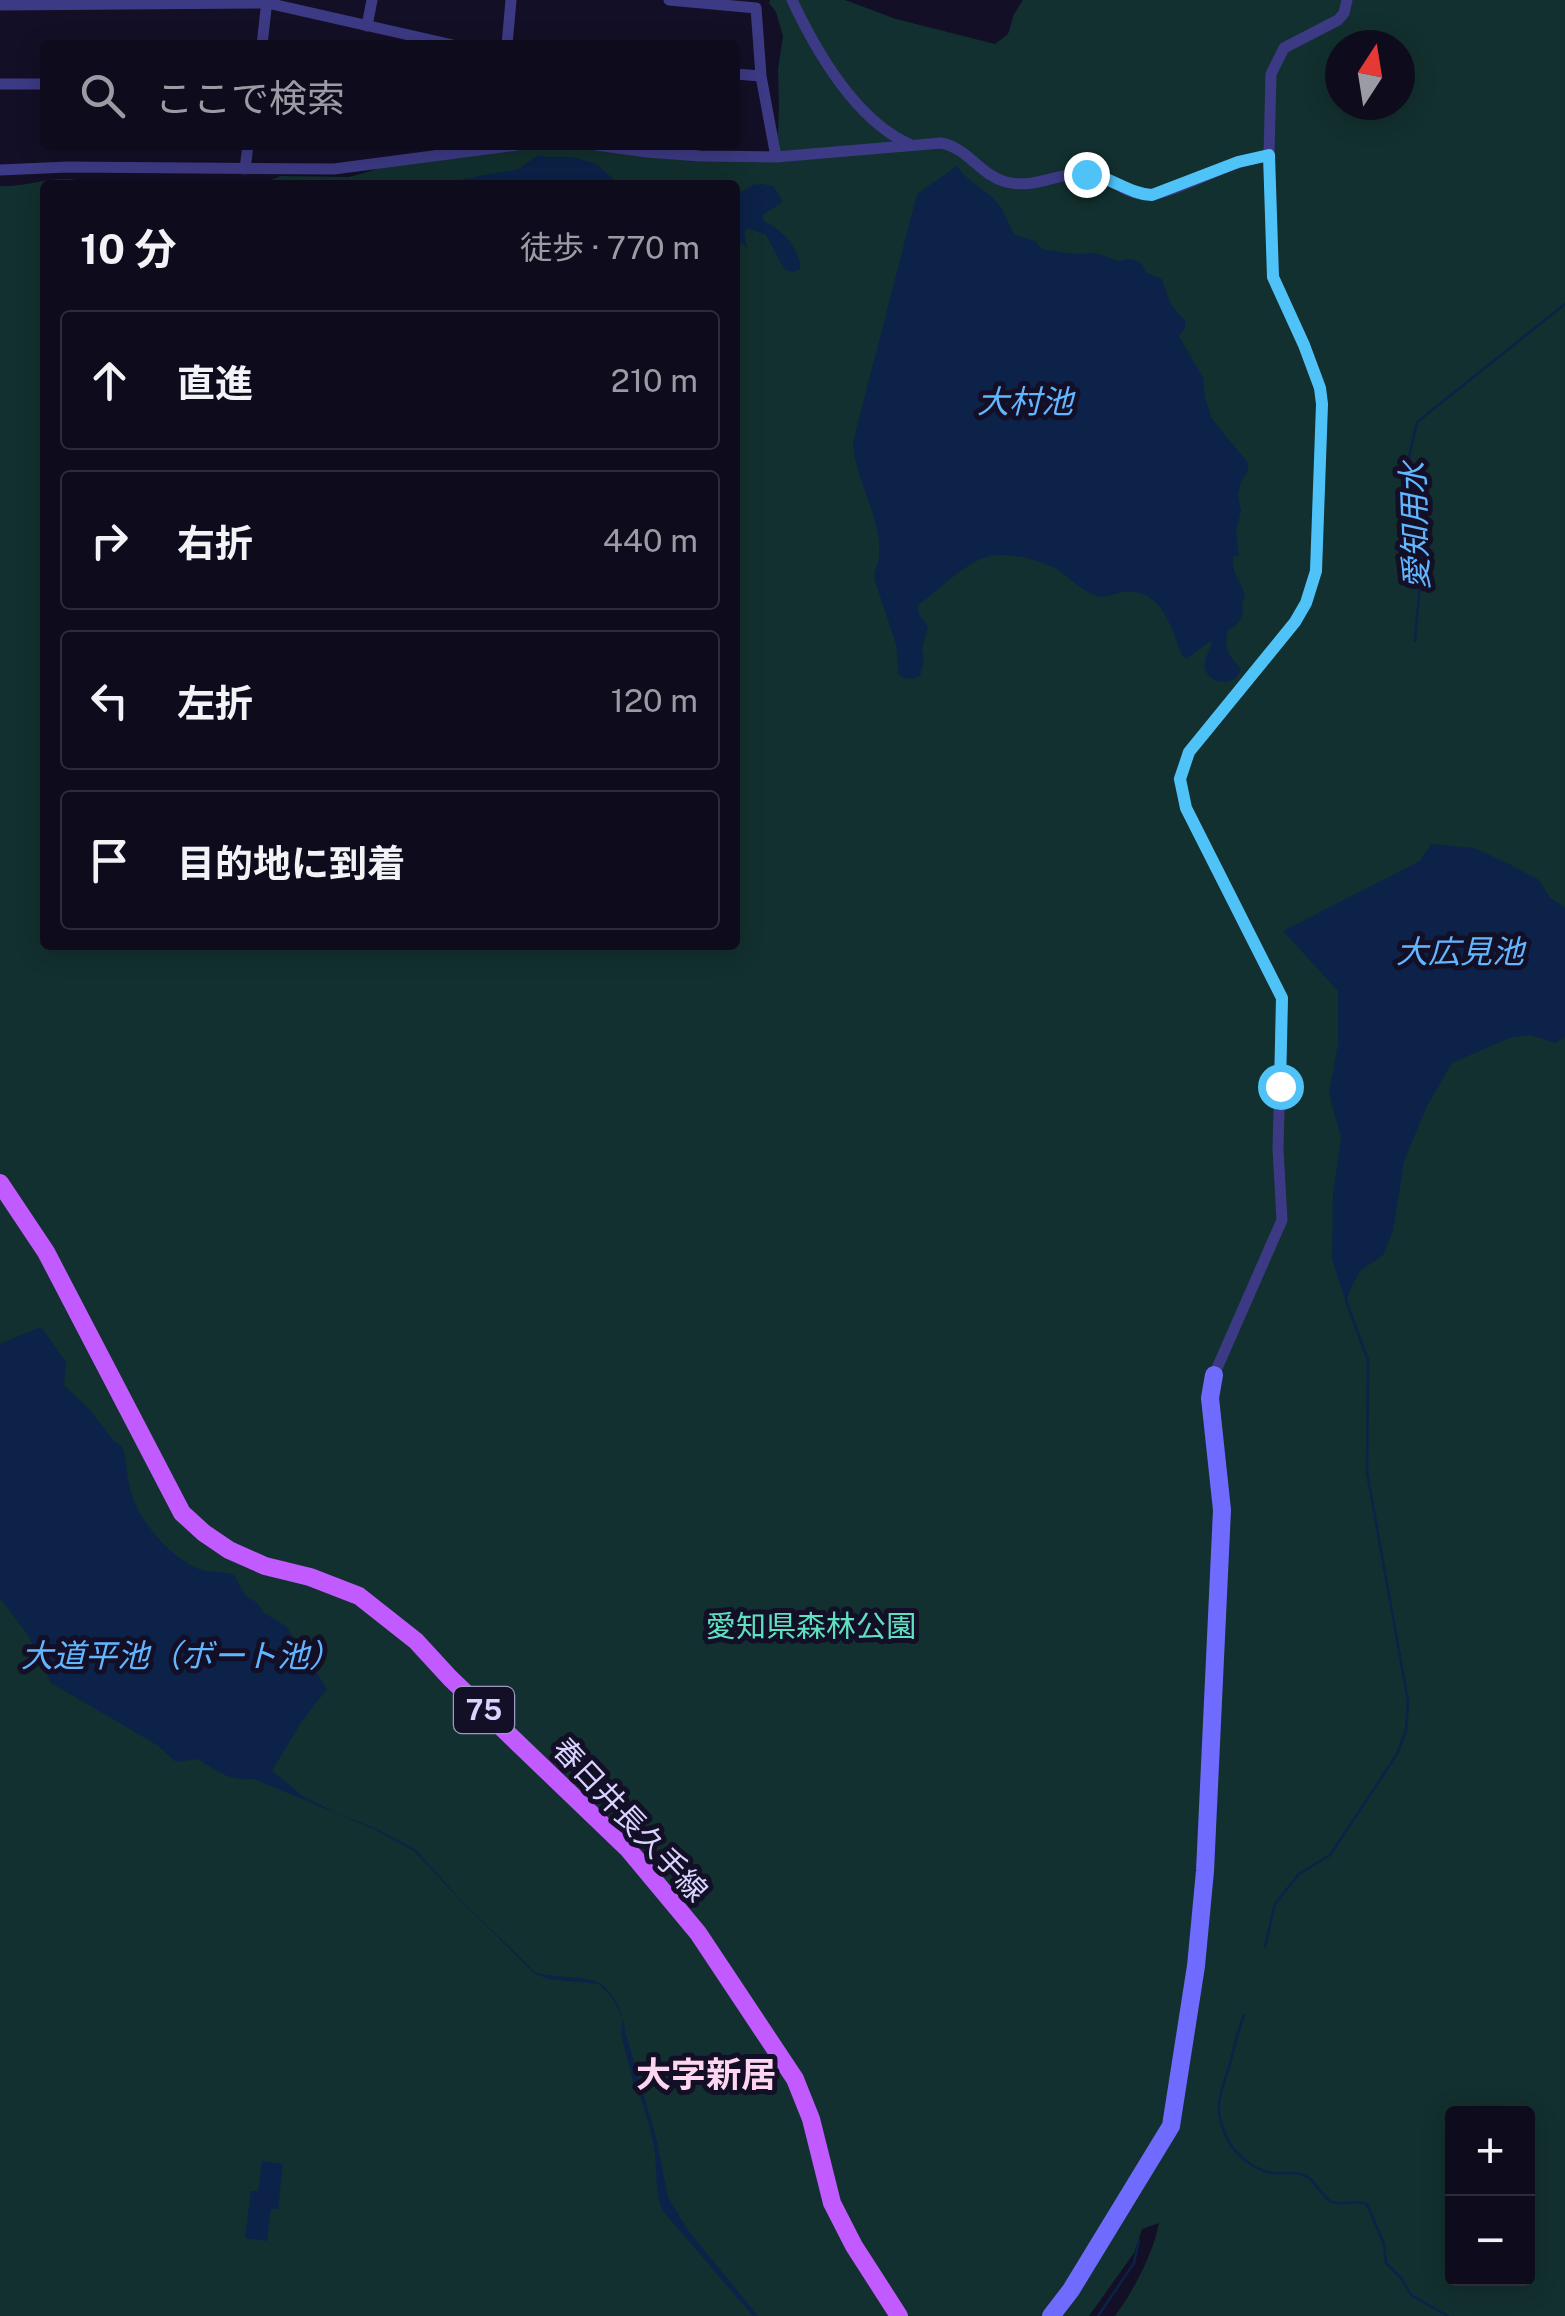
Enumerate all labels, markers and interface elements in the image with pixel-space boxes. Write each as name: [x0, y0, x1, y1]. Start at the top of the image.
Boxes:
north arrow: [1325, 30, 1415, 120]
search box: [40, 40, 740, 150]
icon: search: [75, 68, 130, 123]
text: ここで検索: [155, 76, 345, 121]
route end: [1064, 152, 1110, 198]
text: 10 分: [80, 224, 177, 273]
text: 徒歩 · 770 m: [520, 229, 700, 266]
icon: ahead: [82, 353, 137, 408]
text: 直進: [177, 361, 253, 406]
text: 210 m: [611, 362, 698, 399]
water label: 大村池: [977, 383, 1076, 420]
water label: 愛知用水: [1394, 458, 1435, 591]
icon: right: [82, 513, 137, 568]
text: 右折: [177, 521, 253, 566]
text: 440 m: [603, 522, 698, 559]
icon: left: [82, 673, 137, 728]
text: 左折: [177, 681, 253, 726]
text: 120 m: [611, 682, 698, 719]
icon: arrive: [82, 833, 137, 888]
text: 目的地に到着: [177, 841, 405, 886]
water label: 大広見池: [1396, 933, 1527, 970]
route start: [1258, 1064, 1304, 1110]
park label: 愛知県森林公園: [706, 1608, 916, 1644]
water label: 大道平池（ボート池）: [21, 1637, 341, 1674]
road number: 75: [454, 1687, 514, 1733]
street label: 春日井長久手線: [546, 1730, 716, 1908]
district label: 大字新居: [636, 2054, 776, 2095]
map controls: [1445, 2106, 1535, 2286]
button: +: [1445, 2106, 1535, 2196]
button: −: [1445, 2196, 1535, 2286]

